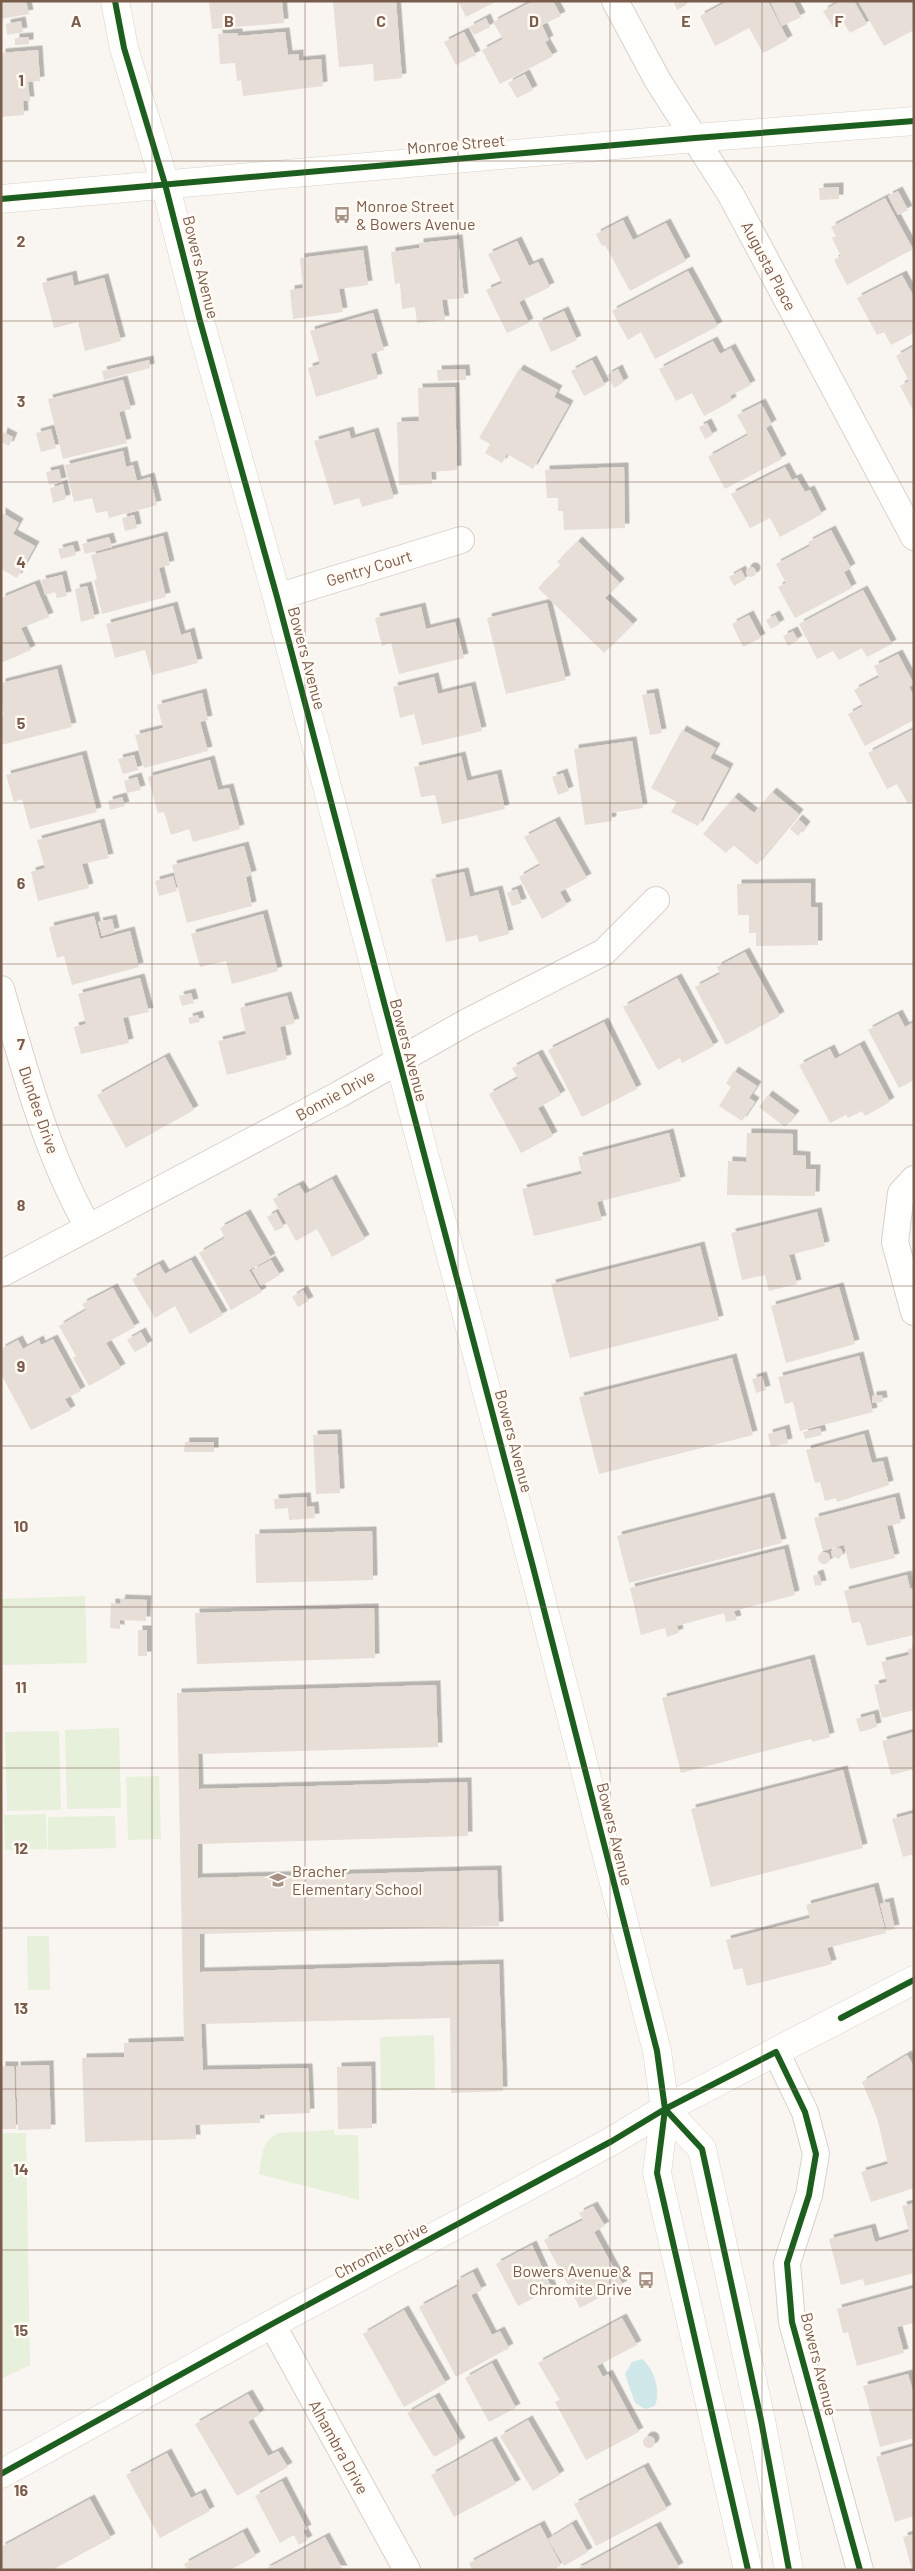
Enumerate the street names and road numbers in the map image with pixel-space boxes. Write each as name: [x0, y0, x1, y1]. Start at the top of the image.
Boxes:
street label: Monroe Street: [406, 130, 506, 157]
street label: Bowers Avenue: [179, 213, 223, 320]
street label: Augusta Place: [738, 218, 801, 314]
street label: Gentry Court: [324, 546, 414, 590]
street label: Bowers Avenue: [285, 604, 330, 711]
street label: Bowers Avenue: [387, 996, 432, 1103]
street label: Dundee Drive: [16, 1064, 63, 1156]
street label: Bonnie Drive: [292, 1065, 378, 1124]
street label: Bowers Avenue: [492, 1387, 537, 1494]
street label: Bowers Avenue: [593, 1780, 637, 1887]
street label: Chromite Drive: [331, 2217, 431, 2282]
street label: Bowers Avenue: [797, 2310, 841, 2417]
street label: Alhambra Drive: [306, 2396, 373, 2497]

